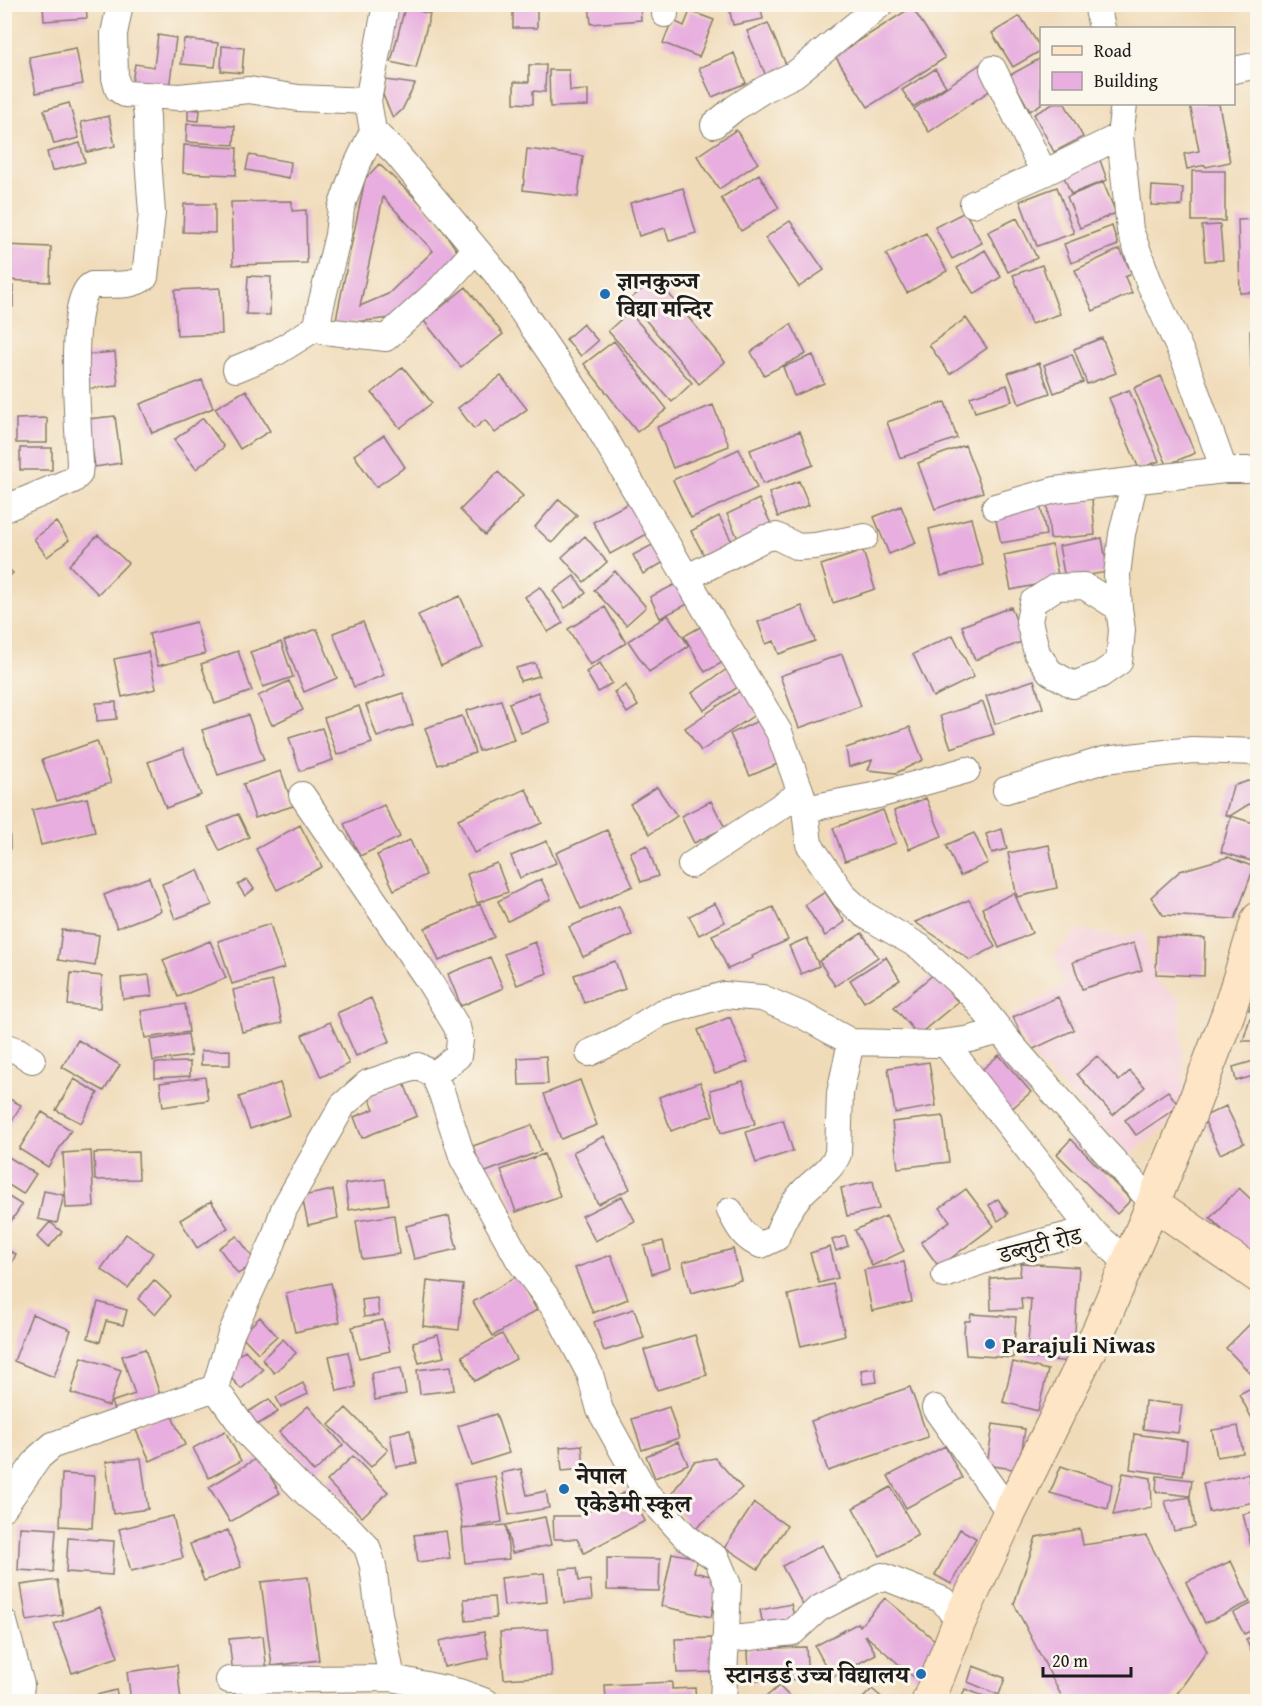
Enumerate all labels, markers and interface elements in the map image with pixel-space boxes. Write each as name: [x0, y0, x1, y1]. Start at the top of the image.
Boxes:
legend: [1040, 27, 1235, 105]
text: Road: [1094, 37, 1132, 64]
text: Building: [1094, 67, 1158, 94]
place label: ज्ञानकुञ्‍ज विद्या मन्दिर: [615, 263, 714, 326]
marker: ज्ञानकुञ्‍ज विद्या मन्दिर: [598, 287, 612, 301]
street label: डब्लुटी रोड: [993, 1217, 1087, 1273]
place label: Parajuli Niwas: [1002, 1327, 1155, 1362]
marker: Parajuli Niwas: [983, 1337, 997, 1351]
place label: नेपाल एकेडेमी स्कूल: [574, 1458, 693, 1521]
marker: नेपाल एकेडेमी स्कूल: [557, 1482, 571, 1496]
scale bar: [1043, 1640, 1132, 1678]
text: 20 m: [1052, 1647, 1088, 1674]
place label: स्टानडर्ड उच्च विद्यालय: [723, 1657, 911, 1692]
marker: स्टानडर्ड उच्च विद्यालय: [914, 1667, 928, 1681]

